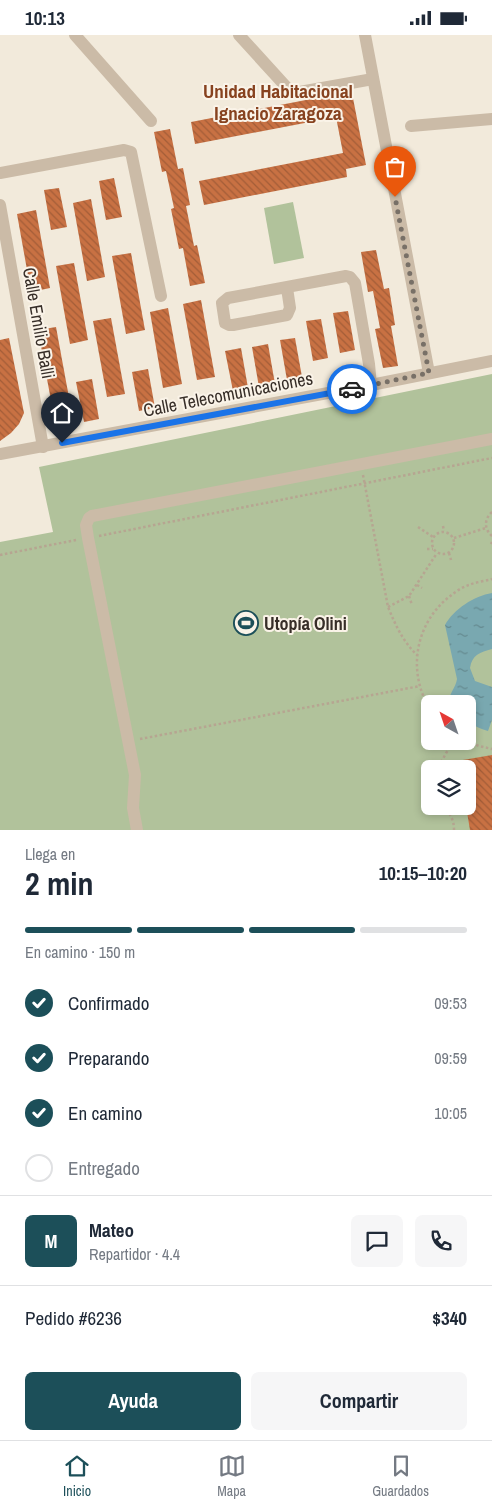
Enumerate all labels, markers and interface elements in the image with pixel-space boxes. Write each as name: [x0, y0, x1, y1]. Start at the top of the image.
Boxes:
text: 10:13: [25, 5, 65, 31]
district label: Unidad Habitacional Ignacio Zaragoza: [203, 78, 353, 126]
pin: [374, 146, 416, 197]
icon: bag: [381, 153, 409, 181]
street label: Calle Emilio Balli: [17, 265, 61, 381]
courier: [327, 364, 377, 414]
street label: Calle Telecomunicaciones: [141, 365, 315, 423]
icon: car: [338, 375, 366, 403]
pin: [41, 392, 83, 443]
icon: home: [48, 399, 76, 427]
sports icon: Utopía Olini: [233, 610, 259, 636]
place label: Utopía Olini: [264, 611, 347, 636]
north arrow: [421, 695, 476, 750]
map controls: [421, 695, 476, 815]
button: layers: [421, 760, 476, 815]
text: Llega en: [25, 843, 75, 865]
text: 10:15–10:20: [379, 860, 467, 886]
text: 2 min: [25, 862, 94, 905]
text: En camino · 150 m: [25, 941, 135, 963]
icon: check: [25, 989, 53, 1017]
text: Confirmado: [68, 990, 149, 1016]
text: 09:53: [434, 992, 467, 1014]
icon: check: [25, 1044, 53, 1072]
text: Preparando: [68, 1045, 149, 1071]
text: 09:59: [434, 1047, 467, 1069]
icon: check: [25, 1099, 53, 1127]
text: En camino: [68, 1100, 142, 1126]
text: 10:05: [434, 1102, 467, 1124]
text: Entregado: [68, 1155, 140, 1181]
button: chat: [351, 1215, 403, 1267]
button: phone: [415, 1215, 467, 1267]
text: Mateo: [89, 1217, 134, 1243]
text: M: [45, 1228, 57, 1254]
text: Repartidor · 4.4: [89, 1243, 180, 1265]
text: Pedido #6236: [25, 1305, 122, 1331]
text: $340: [432, 1305, 467, 1331]
button: Ayuda: [25, 1372, 241, 1430]
button: Compartir: [251, 1372, 467, 1430]
tab: Inicio: [63, 1452, 91, 1500]
tab: Mapa: [217, 1452, 246, 1500]
tab: Guardados: [372, 1452, 429, 1500]

